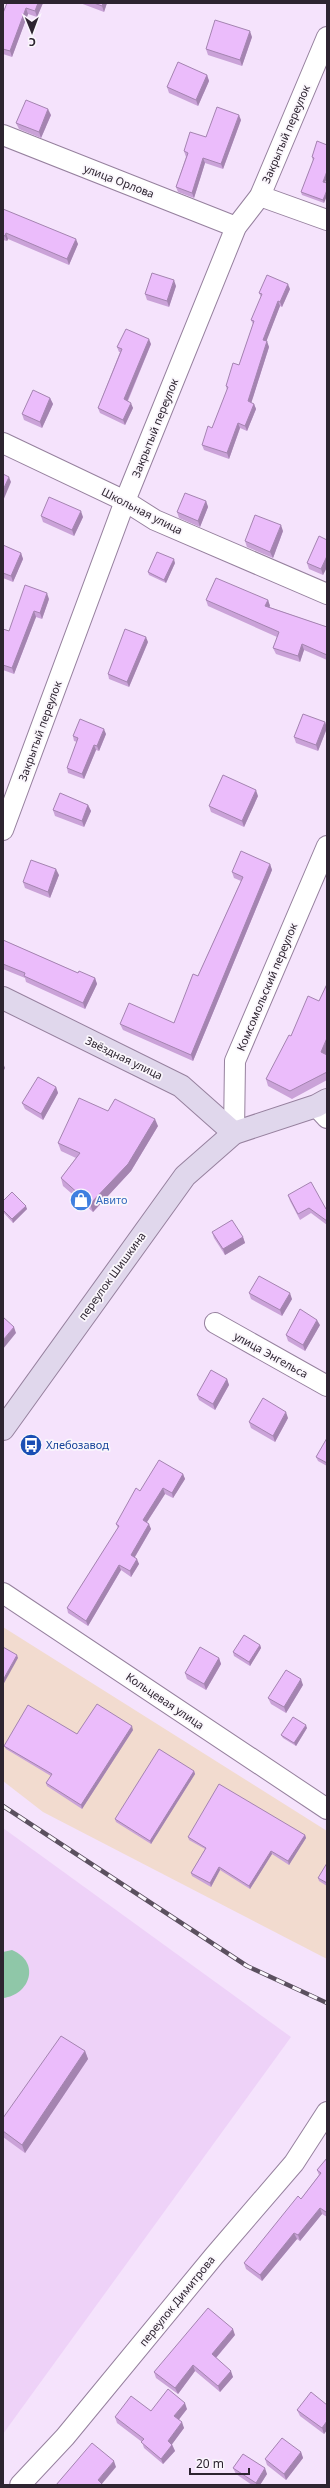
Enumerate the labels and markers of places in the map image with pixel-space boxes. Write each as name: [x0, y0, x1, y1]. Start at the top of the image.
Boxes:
shop icon: Авито: [68, 1187, 94, 1213]
place label: Авито: [96, 1192, 128, 1207]
bus stop icon: Хлебозавод: [18, 1432, 44, 1458]
place label: Хлебозавод: [46, 1437, 109, 1452]

